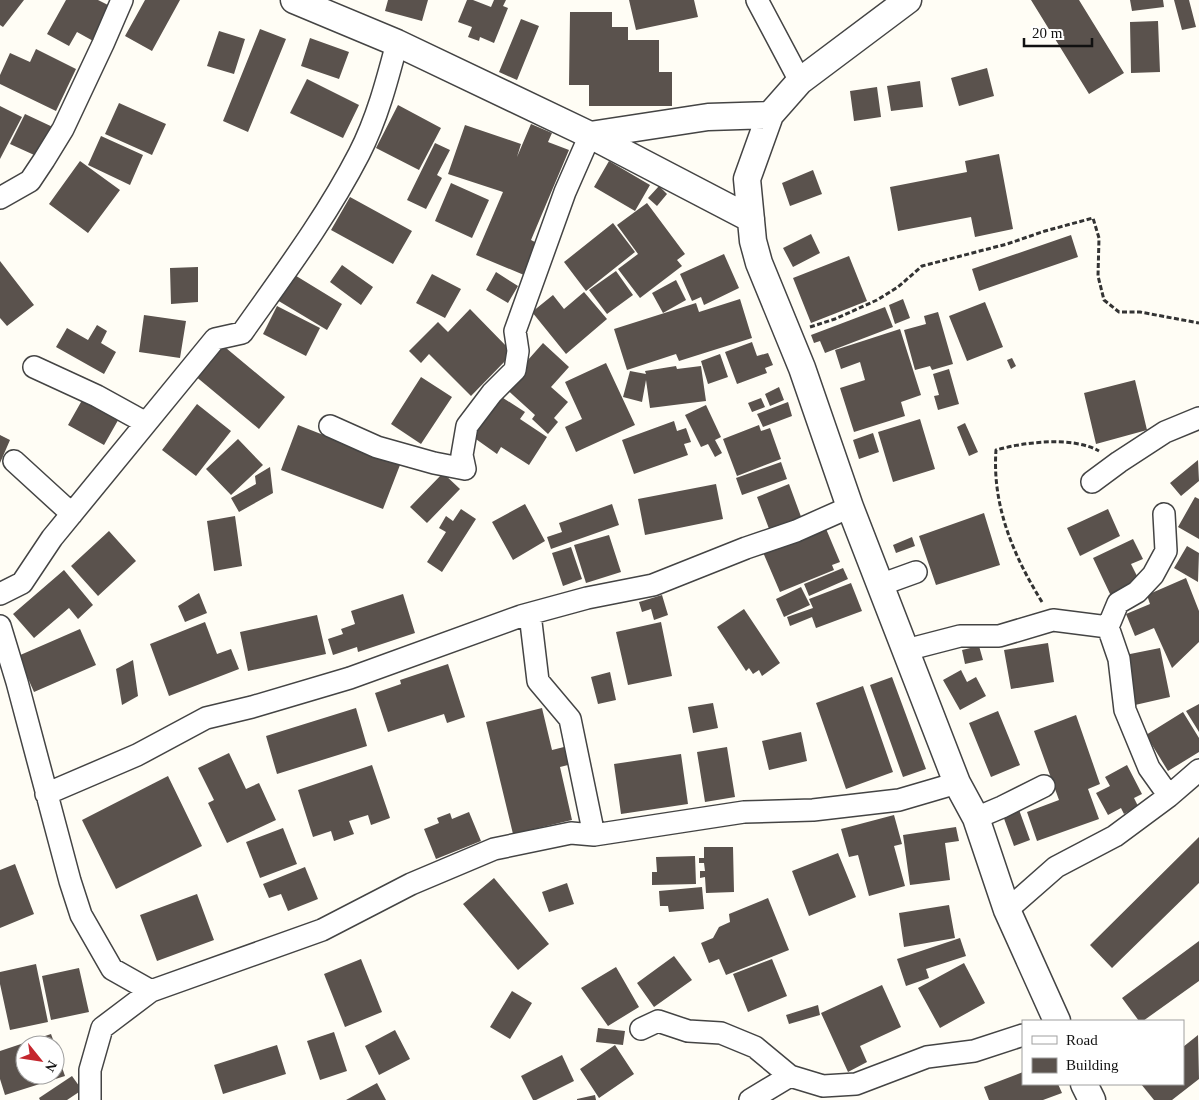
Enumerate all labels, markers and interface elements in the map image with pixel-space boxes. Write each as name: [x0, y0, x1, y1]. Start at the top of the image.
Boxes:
scale bar: [1024, 15, 1092, 47]
text: 20 m: [1032, 25, 1063, 41]
legend: [1022, 1020, 1184, 1085]
text: Road: [1066, 1032, 1098, 1048]
north arrow: [15, 1035, 65, 1085]
text: Building: [1066, 1057, 1119, 1073]
text: N: [42, 1058, 60, 1074]

